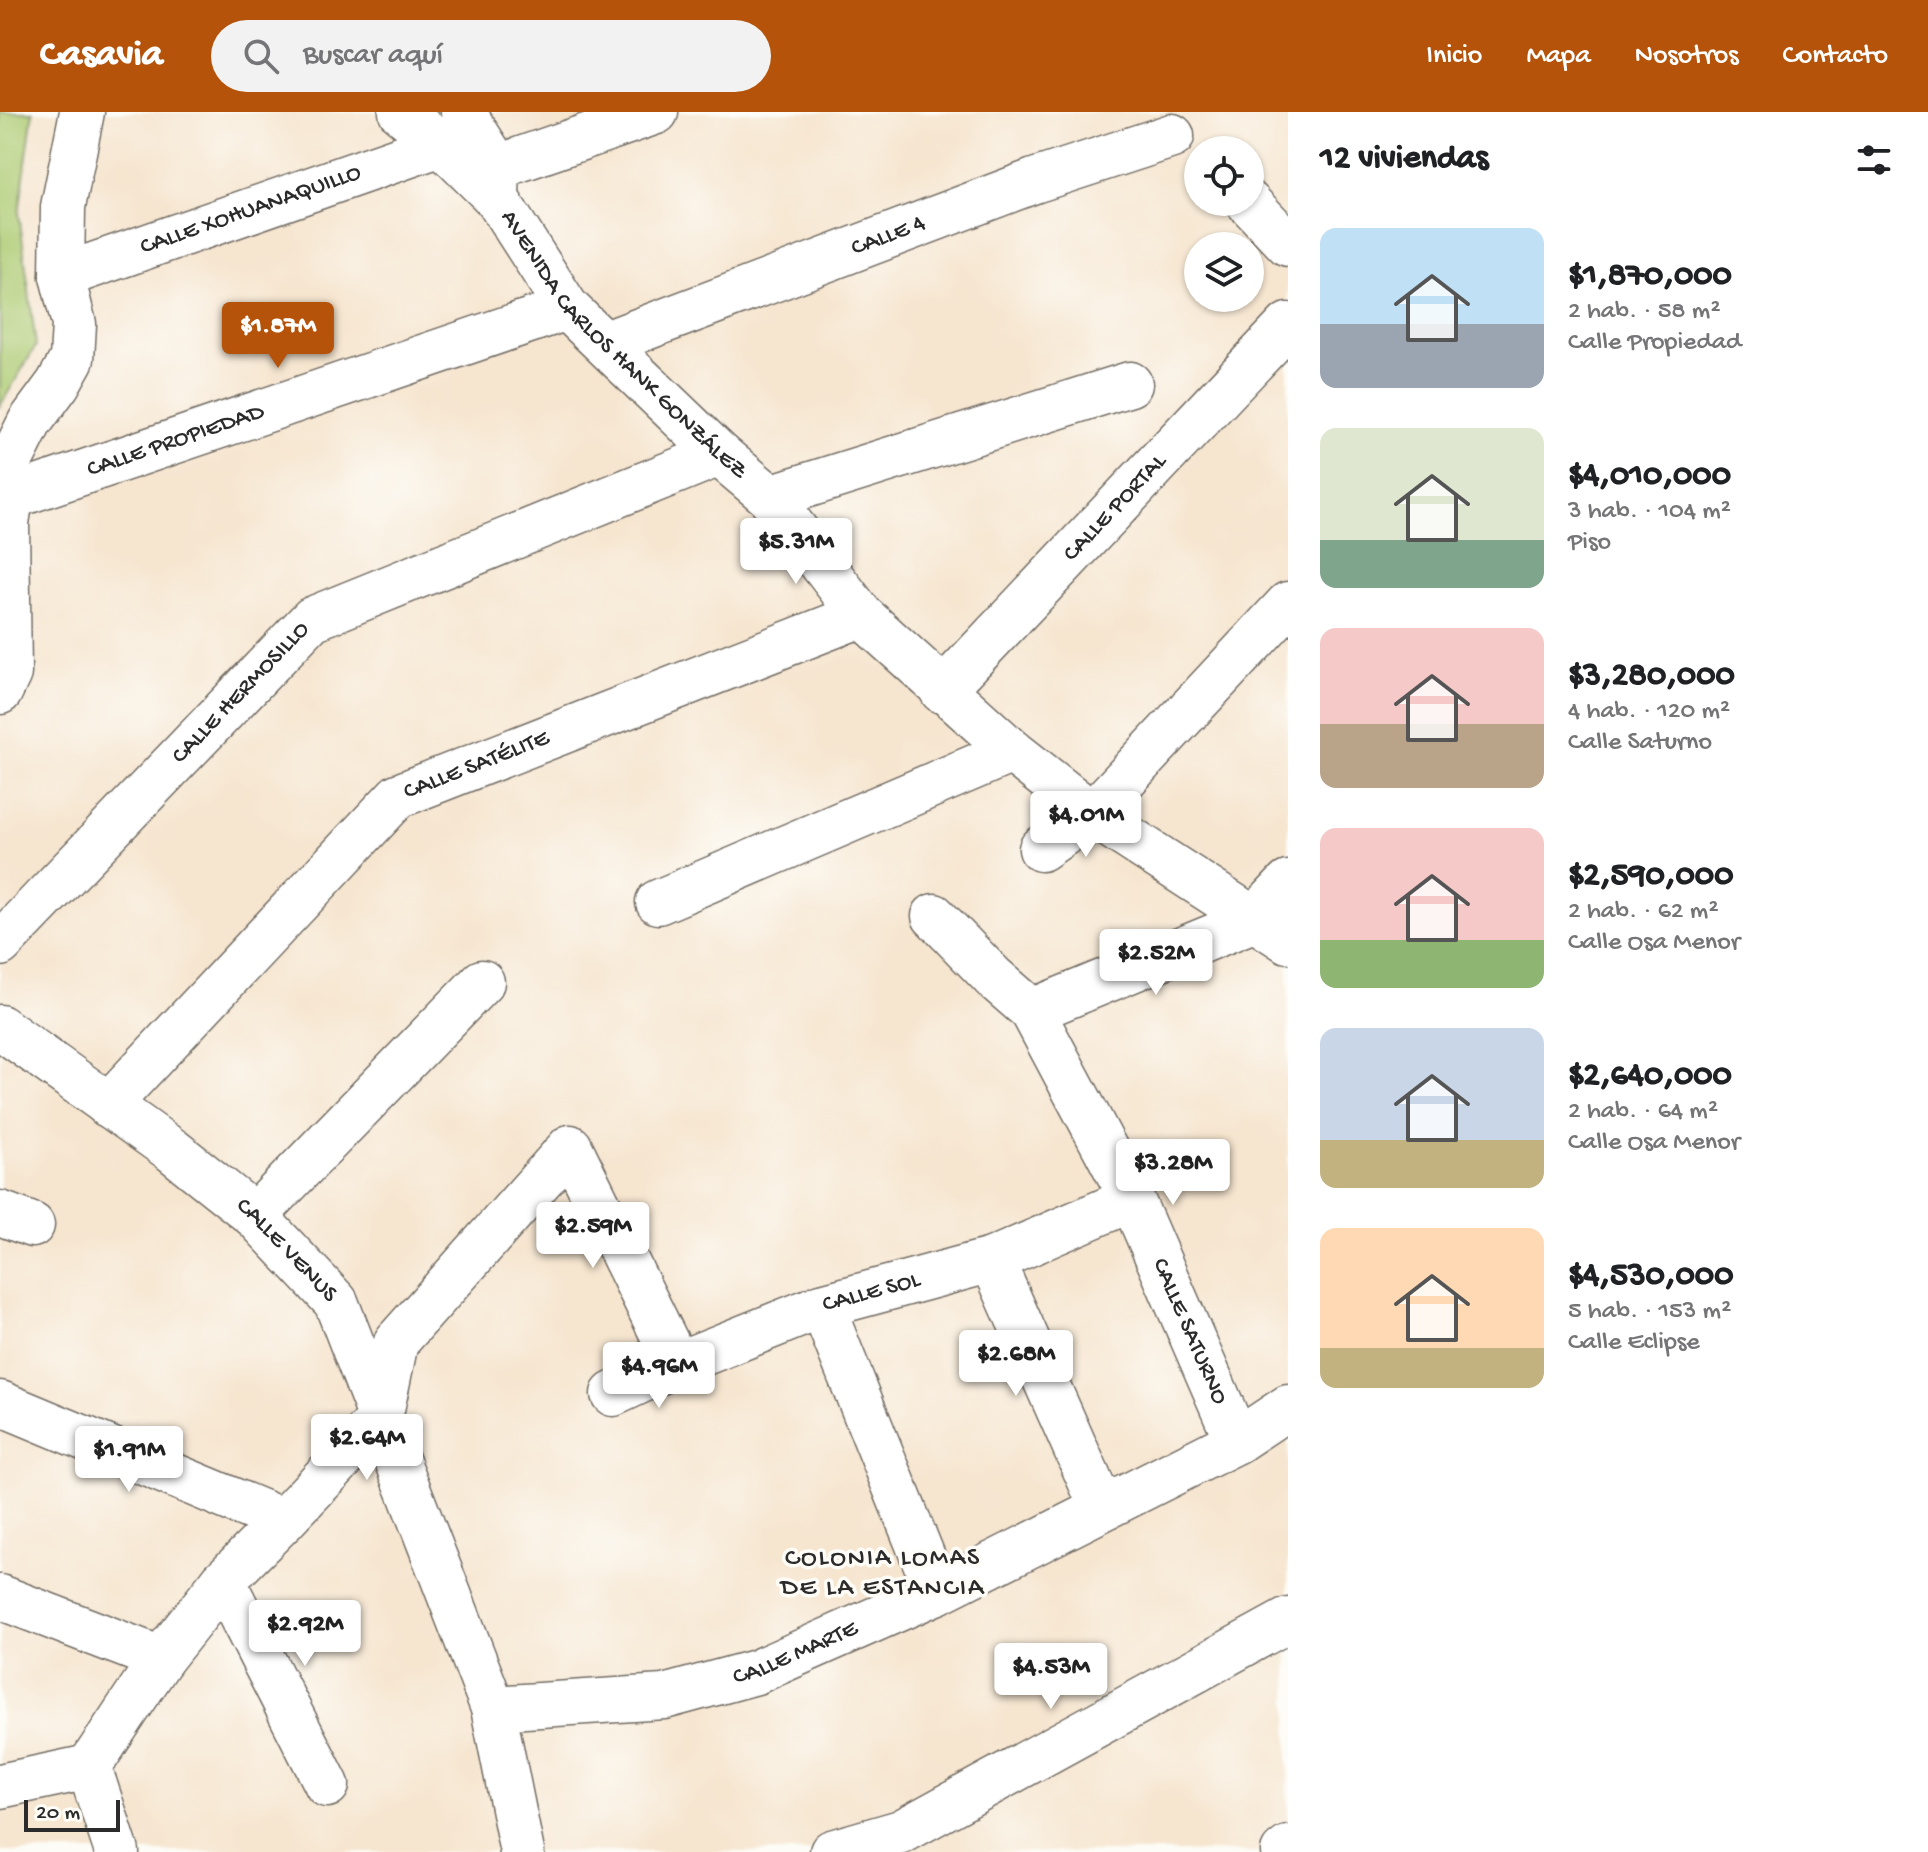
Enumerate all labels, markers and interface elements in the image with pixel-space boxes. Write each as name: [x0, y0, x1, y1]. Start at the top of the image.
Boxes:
search box: [211, 20, 771, 92]
text: Casavia: [40, 34, 163, 78]
icon: search: [239, 34, 283, 78]
text: Buscar aquí: [303, 39, 443, 74]
text: Inicio: [1426, 40, 1482, 73]
text: Mapa: [1526, 40, 1591, 73]
text: Nosotros: [1635, 40, 1739, 73]
text: Contacto: [1783, 40, 1888, 73]
map controls: [1184, 136, 1264, 312]
button: locate: [1184, 136, 1264, 216]
icon: filters: [1852, 138, 1896, 182]
text: 12 viviendas: [1320, 140, 1488, 180]
street label: CALLE XOHUANAQUILLO: [137, 158, 365, 262]
street label: AVENIDA CARLOS HANK GONZÁLEZ: [494, 205, 753, 486]
street label: CALLE 4: [847, 209, 930, 263]
button: layers: [1184, 232, 1264, 312]
text: $1,870,000: [1568, 257, 1732, 297]
icon: home: [1384, 260, 1480, 356]
text: 2 hab. · 58 m²: [1568, 297, 1721, 328]
pin: $1.87M: [213, 302, 343, 370]
text: $1.87M: [240, 312, 316, 343]
text: Calle Propiedad: [1568, 328, 1741, 359]
street label: CALLE PROPIEDAD: [83, 397, 268, 485]
street label: CALLE PORTAL: [1057, 447, 1174, 568]
text: $4,010,000: [1568, 457, 1731, 497]
icon: home: [1384, 460, 1480, 556]
text: 3 hab. · 104 m²: [1568, 497, 1731, 528]
pin: $5.31M: [731, 518, 861, 586]
text: $5.31M: [758, 528, 834, 559]
text: Piso: [1568, 528, 1611, 559]
street label: CALLE HERMOSILLO: [166, 616, 316, 770]
text: $3,280,000: [1568, 657, 1735, 697]
icon: home: [1384, 660, 1480, 756]
text: 4 hab. · 120 m²: [1568, 697, 1730, 728]
street label: CALLE SATÉLITE: [400, 723, 554, 807]
text: Calle Saturno: [1568, 728, 1712, 759]
pin: $4.01M: [1021, 791, 1151, 859]
text: $4.01M: [1048, 801, 1124, 832]
text: $2,590,000: [1568, 857, 1733, 897]
icon: home: [1384, 860, 1480, 956]
text: 2 hab. · 62 m²: [1568, 897, 1719, 928]
text: Calle Osa Menor: [1568, 928, 1740, 959]
pin: $2.52M: [1091, 929, 1221, 997]
text: $2.52M: [1117, 939, 1195, 970]
text: $2,640,000: [1568, 1057, 1732, 1097]
icon: home: [1384, 1060, 1480, 1156]
text: 2 hab. · 64 m²: [1568, 1097, 1718, 1128]
text: Calle Osa Menor: [1568, 1128, 1740, 1159]
pin: $3.28M: [1108, 1139, 1238, 1207]
text: $3.28M: [1134, 1149, 1212, 1180]
street label: CALLE VENUS: [230, 1192, 344, 1309]
pin: $2.59M: [528, 1202, 658, 1270]
text: $2.59M: [554, 1212, 632, 1243]
street label: CALLE SATURNO: [1145, 1254, 1234, 1409]
text: $4,530,000: [1568, 1257, 1733, 1297]
icon: home: [1384, 1260, 1480, 1356]
street label: CALLE SOL: [819, 1265, 924, 1320]
text: 5 hab. · 153 m²: [1568, 1297, 1731, 1328]
text: Calle Eclipse: [1568, 1328, 1700, 1359]
pin: $2.68M: [951, 1330, 1081, 1398]
text: $2.68M: [977, 1340, 1055, 1371]
pin: $4.96M: [594, 1342, 724, 1410]
text: $4.96M: [621, 1352, 697, 1383]
pin: $2.64M: [302, 1414, 432, 1482]
text: $2.64M: [329, 1424, 405, 1455]
pin: $1.91M: [64, 1426, 194, 1494]
text: $1.91M: [93, 1436, 165, 1467]
district label: COLONIA LOMAS DE LA ESTANCIA: [779, 1544, 985, 1605]
pin: $2.92M: [240, 1600, 370, 1668]
text: $2.92M: [267, 1610, 343, 1641]
street label: CALLE MARTE: [730, 1614, 863, 1692]
pin: $4.53M: [986, 1643, 1116, 1711]
text: $4.53M: [1012, 1653, 1090, 1684]
scale bar: [24, 1796, 120, 1832]
text: 20 m: [36, 1801, 80, 1827]

